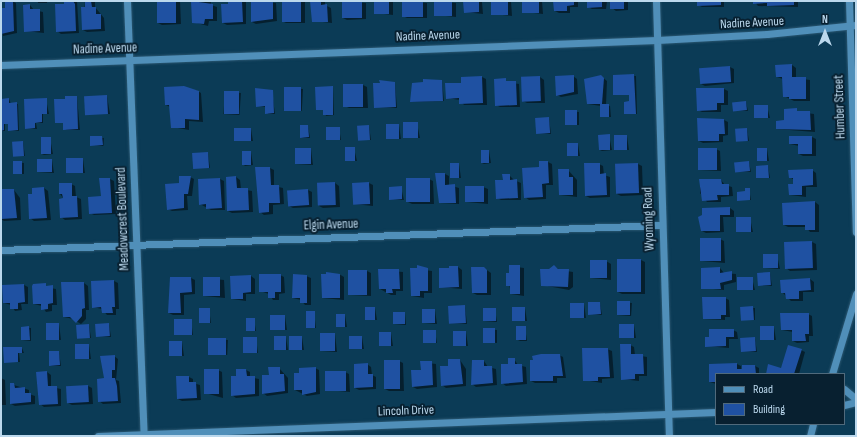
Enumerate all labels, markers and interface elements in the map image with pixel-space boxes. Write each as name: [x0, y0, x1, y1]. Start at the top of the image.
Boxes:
north arrow: [805, 12, 845, 52]
text: N: [822, 13, 828, 26]
street label: Nadine Avenue: [720, 14, 784, 32]
street label: Nadine Avenue: [396, 27, 460, 45]
street label: Nadine Avenue: [73, 40, 137, 58]
street label: Humber Street: [831, 75, 849, 139]
street label: Meadowcrest Boulevard: [113, 167, 133, 271]
street label: Wyoming Road: [640, 187, 658, 251]
street label: Elgin Avenue: [303, 216, 359, 234]
legend: [715, 373, 845, 425]
text: Road: [753, 382, 773, 397]
street label: Lincoln Drive: [378, 402, 434, 420]
text: Building: [753, 402, 785, 417]

